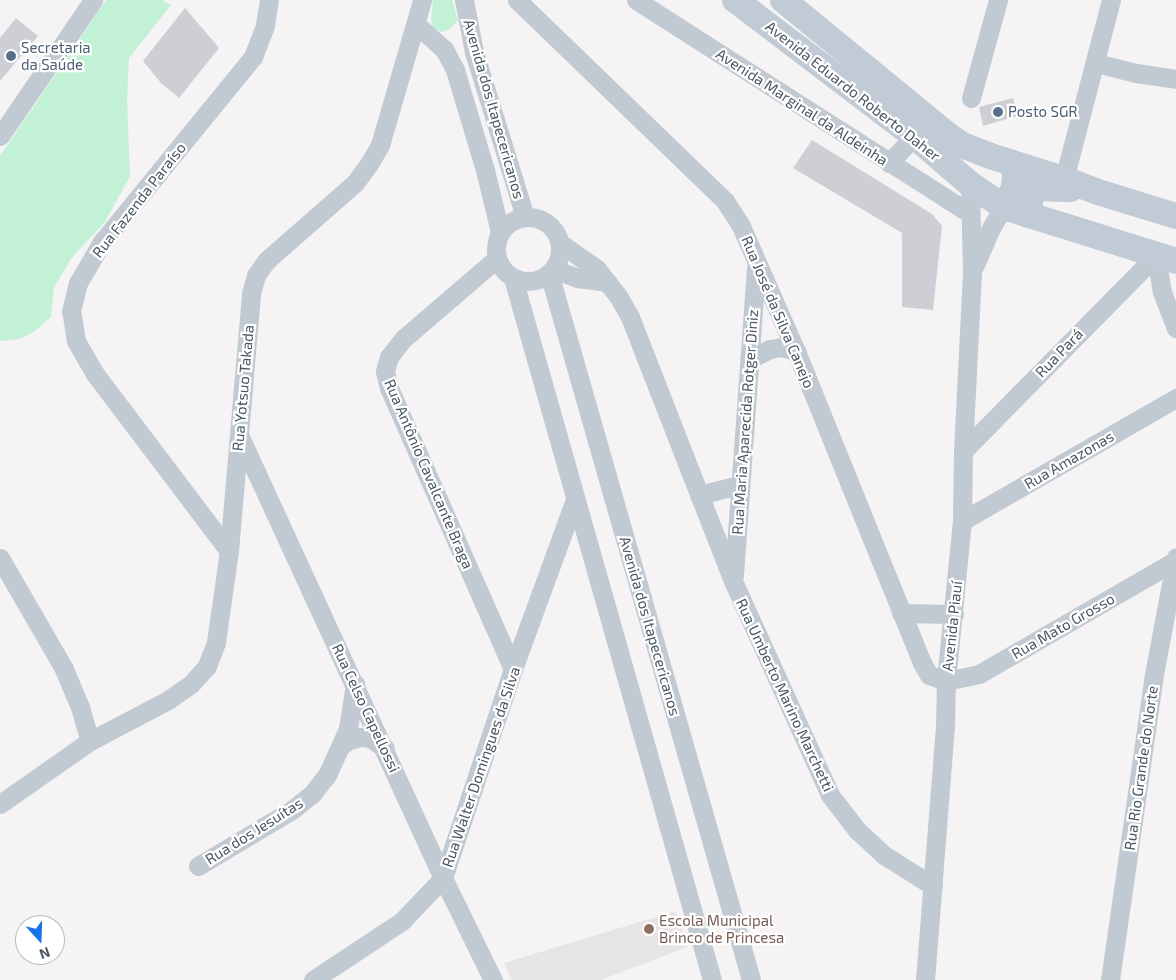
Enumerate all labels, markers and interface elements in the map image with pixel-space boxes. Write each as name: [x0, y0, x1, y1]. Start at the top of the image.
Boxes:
street label: Avenida dos Itapecericanos: [460, 17, 528, 201]
street label: Avenida Eduardo Roberto Daher: [762, 17, 944, 165]
place label: Secretaria da Saúde: [21, 38, 91, 73]
street label: Avenida Marginal da Aldeinha: [713, 45, 891, 169]
marker: Secretaria da Saúde: [5, 50, 17, 62]
place label: Posto SGR: [1008, 103, 1078, 121]
marker: Posto SGR: [992, 106, 1004, 118]
street label: Rua Fazenda Paraíso: [88, 139, 190, 261]
street label: Rua José da Silva Canejo: [738, 233, 818, 391]
street label: Rua Maria Aparecida Rotger Diniz: [728, 308, 762, 536]
street label: Rua Yotsuo Takada: [228, 324, 258, 452]
street label: Rua Pará: [1031, 325, 1087, 381]
street label: Rua Antônio Cavalcante Braga: [381, 376, 477, 572]
street label: Rua Amazonas: [1021, 427, 1117, 493]
street label: Avenida dos Itapecericanos: [616, 534, 684, 718]
street label: Avenida Piauí: [938, 580, 966, 672]
street label: Rua Mato Grosso: [1008, 589, 1118, 663]
street label: Rua Umberto Marino Marchetti: [732, 596, 838, 794]
street label: Rua Celso Capellossi: [328, 641, 404, 775]
street label: Rua Walter Domingues da Silva: [438, 664, 524, 870]
street label: Rua Rio Grande do Norte: [1121, 685, 1161, 851]
street label: Rua dos Jesuítas: [202, 794, 306, 868]
place label: Escola Municipal Brinco de Princesa: [659, 911, 784, 946]
north arrow: [15, 915, 65, 965]
marker: Escola Municipal Brinco de Princesa: [643, 923, 655, 935]
text: N: [37, 944, 53, 963]

